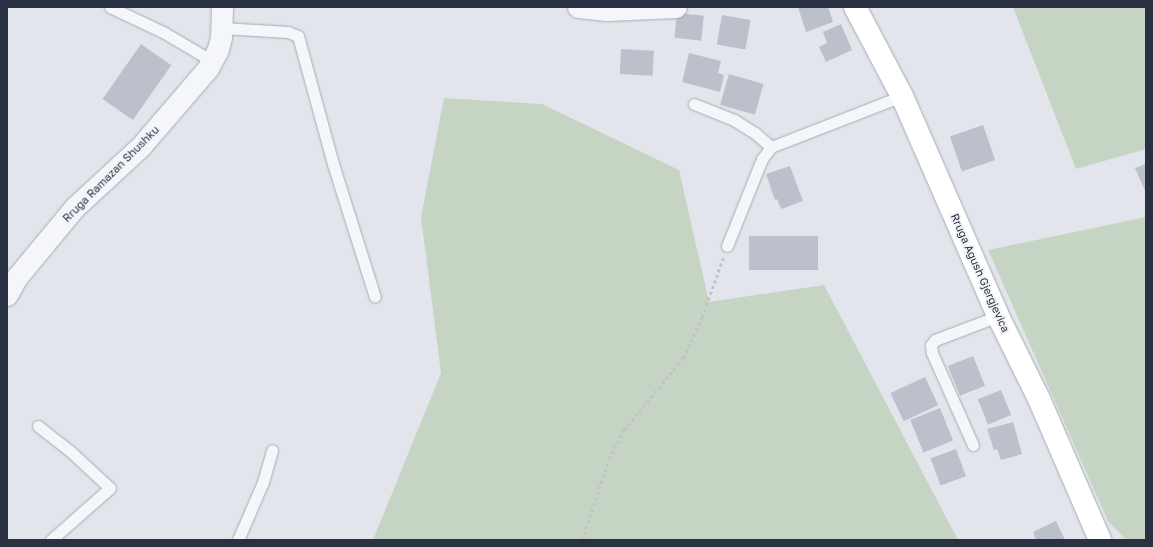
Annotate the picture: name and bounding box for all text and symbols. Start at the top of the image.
street label: Rruga Ramazan Shushku [60,123,162,225]
street label: Rruga Agush Gjergjevica [948,212,1012,334]

